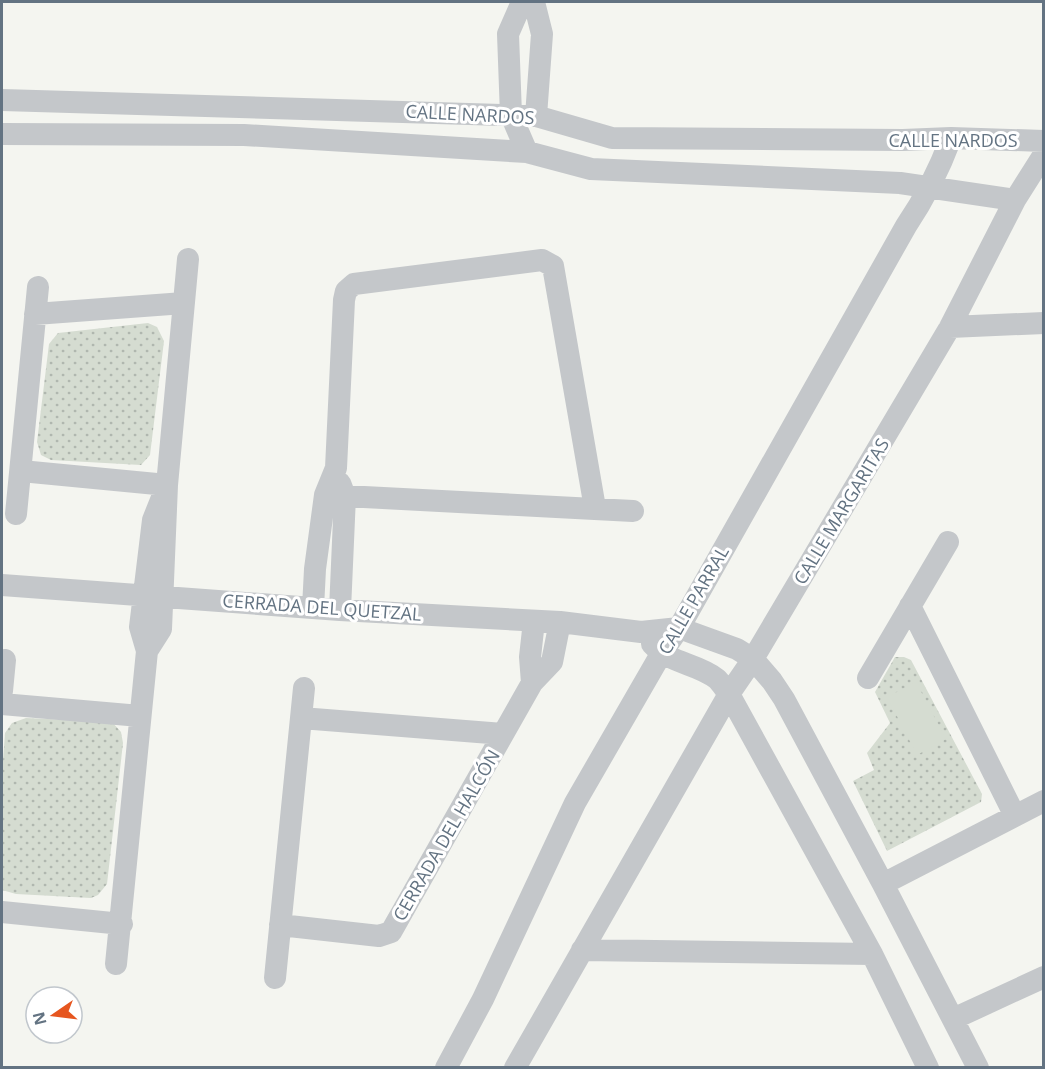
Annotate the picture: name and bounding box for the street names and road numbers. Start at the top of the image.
street label: CALLE NARDOS [405,99,535,129]
street label: CALLE NARDOS [888,128,1018,152]
street label: CALLE MARGARITAS [788,433,894,589]
street label: CALLE PARRAL [652,541,734,659]
street label: CERRADA DEL QUETZAL [222,588,422,626]
street label: CERRADA DEL HALCÓN [387,745,505,925]

